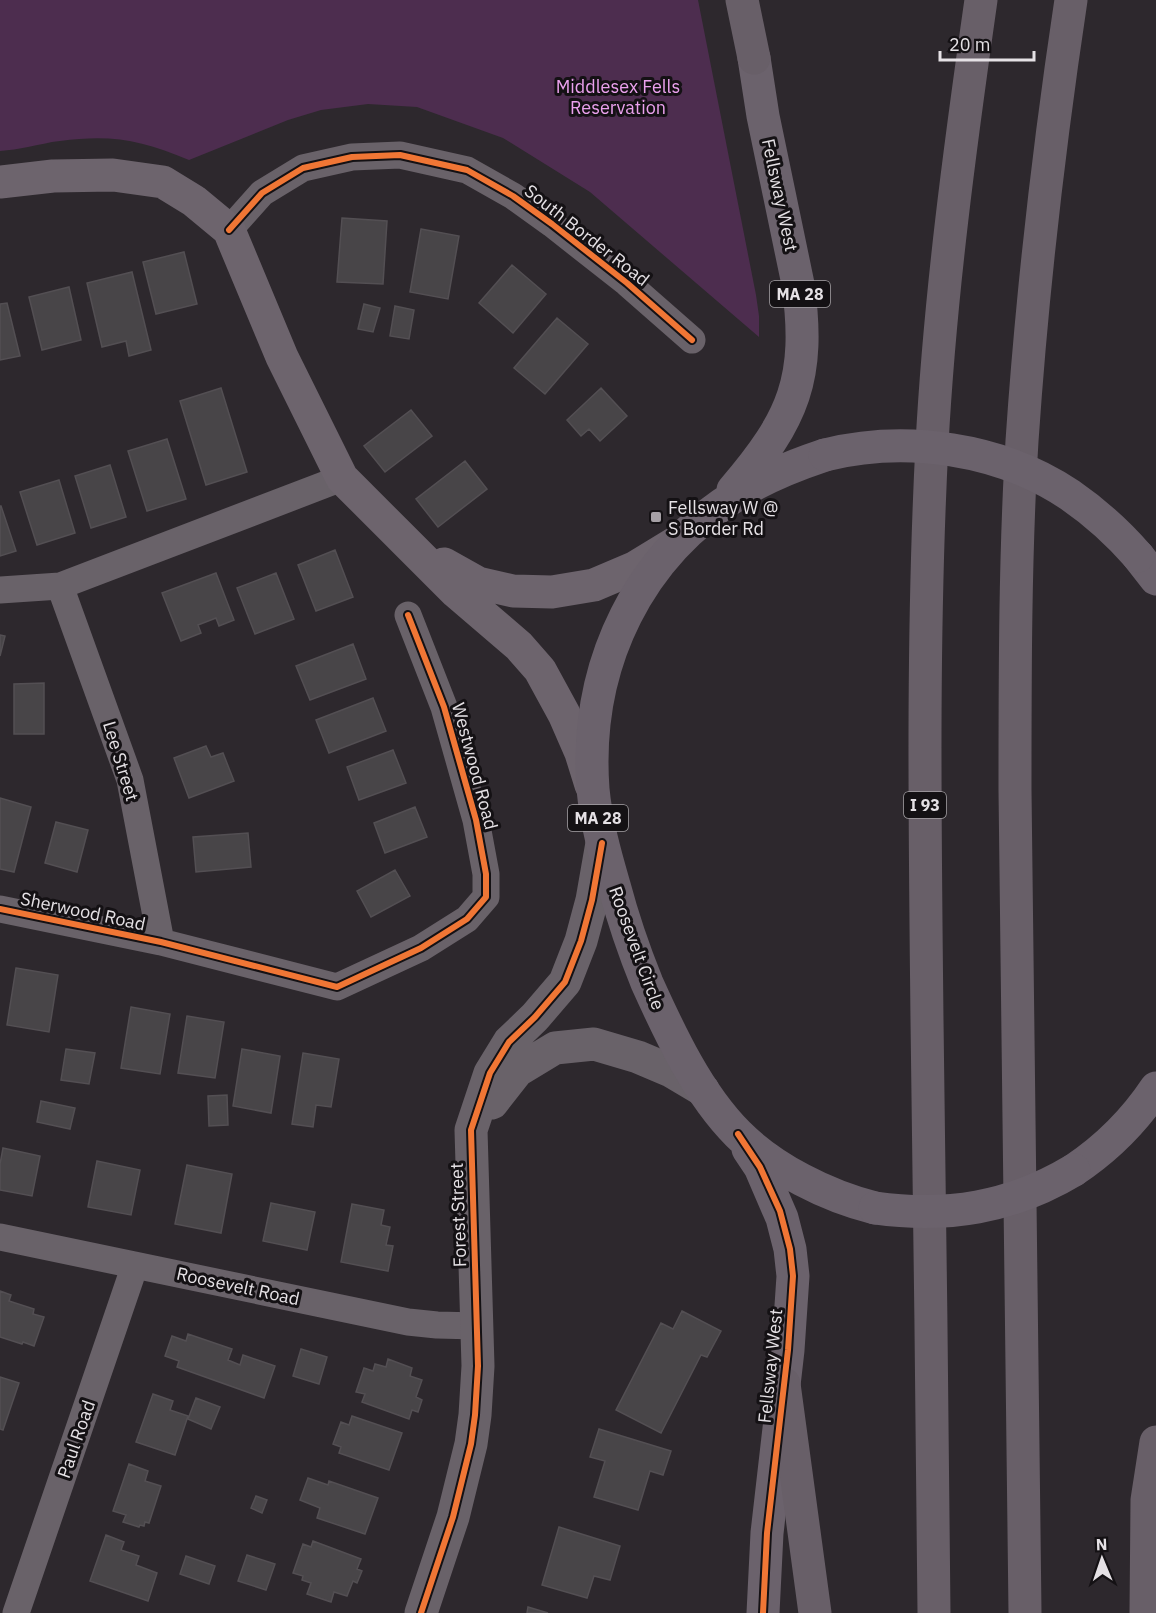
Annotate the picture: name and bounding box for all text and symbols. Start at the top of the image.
scale bar [940,24,1034,62]
text: 20 m [949,33,991,56]
park label: Middlesex Fells Reservation [556,75,680,119]
street label: Fellsway West [757,136,803,254]
street label: South Border Road [520,179,654,291]
road number: MA 28 [770,281,830,307]
place label: Fellsway W @ S Border Rd [668,496,779,540]
marker: Fellsway W @ S Border Rd [649,510,663,524]
street label: Westwood Road [447,700,503,832]
street label: Lee Street [98,718,144,804]
road number: I 93 [904,792,946,818]
road number: MA 28 [568,805,628,831]
street label: Roosevelt Circle [604,883,670,1013]
street label: Sherwood Road [18,887,148,935]
street label: Forest Street [445,1162,471,1268]
street label: Roosevelt Road [174,1262,302,1310]
street label: Fellsway West [753,1308,787,1424]
street label: Paul Road [52,1397,100,1481]
north arrow [1072,1529,1132,1589]
text: N [1095,1534,1108,1554]

